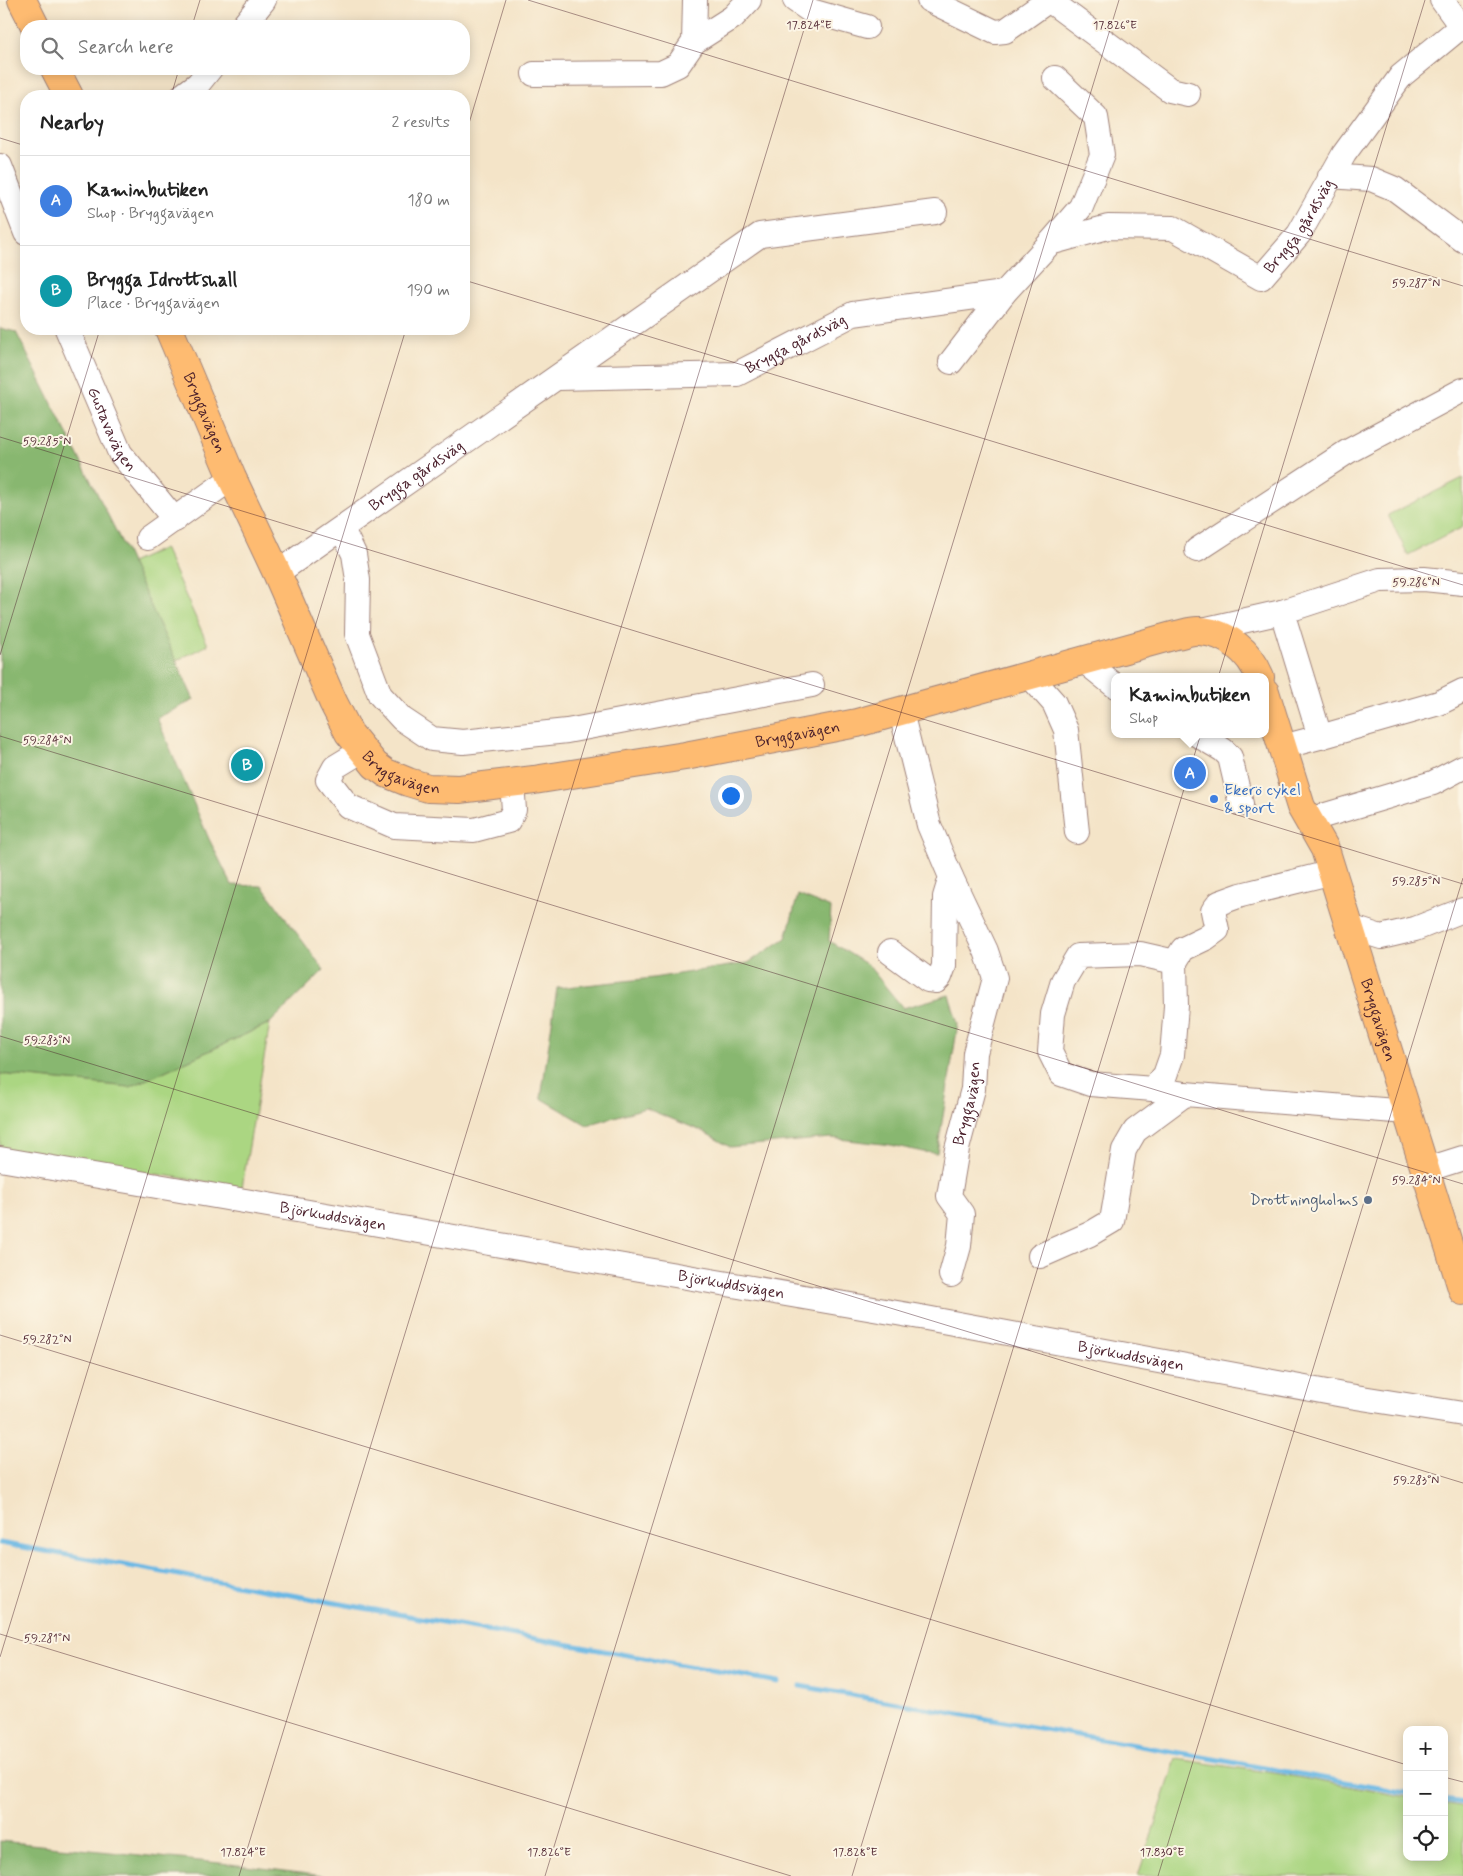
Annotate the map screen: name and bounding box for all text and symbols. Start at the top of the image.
text: 17.824°E [786,18,832,34]
text: 17.826°E [1093,18,1137,34]
search box [20,20,470,75]
icon: search [38,34,66,62]
text: Search here [78,35,174,60]
text: Nearby [40,109,104,137]
text: 2 results [392,112,450,133]
street label: Brygga gårdsväg [1259,175,1339,278]
text: Kaminbutiken [87,178,209,203]
text: A [51,190,61,211]
text: 180 m [407,190,450,211]
text: Shop · Bryggavägen [87,203,214,224]
text: Brygga Idrottshall [87,268,237,293]
text: 59.287°N [1392,276,1440,292]
text: B [51,280,61,301]
text: 190 m [407,280,450,301]
text: Place · Bryggavägen [87,293,220,314]
street label: Brygga gårdsväg [741,309,850,379]
street label: Bryggavägen [178,369,231,456]
street label: Gustavavägen [83,384,141,476]
text: 59.285°N [23,434,71,450]
street label: Brygga gårdsväg [365,435,468,516]
text: 59.286°N [1392,575,1440,591]
popup [1111,673,1269,738]
text: Kaminbutiken [1129,683,1251,708]
text: Shop [1129,708,1159,729]
street label: Bryggavägen [754,716,842,753]
text: 59.284°N [23,733,71,749]
pin: B [231,746,263,784]
street label: Bryggavägen [357,746,440,799]
pin: A [1174,754,1206,792]
place label: Ekerö cykel & sport [1224,780,1301,819]
your location [718,783,744,809]
marker: Ekerö cykel & sport [1208,793,1220,805]
text: 59.285°N [1392,874,1440,890]
street label: Bryggavägen [1356,976,1401,1064]
text: 59.283°N [24,1033,70,1049]
street label: Bryggavägen [948,1061,985,1148]
text: 59.284°N [1392,1173,1440,1189]
place label: Drottningholms [1250,1190,1358,1212]
marker: Drottningholms [1362,1194,1374,1206]
street label: Björkuddsvägen [278,1197,388,1236]
street label: Björkuddsvägen [676,1265,786,1304]
text: 59.282°N [23,1332,71,1348]
street label: Björkuddsvägen [1076,1336,1186,1376]
text: 59.283°N [1393,1473,1439,1489]
text: 59.281°N [24,1631,70,1647]
map controls [1403,1726,1448,1861]
button: + [1403,1726,1448,1771]
button: − [1403,1771,1448,1816]
button: locate [1403,1816,1448,1861]
text: 17.824°E [220,1845,266,1861]
text: 17.826°E [527,1845,571,1861]
text: 17.828°E [833,1845,877,1861]
text: 17.830°E [1140,1845,1184,1861]

